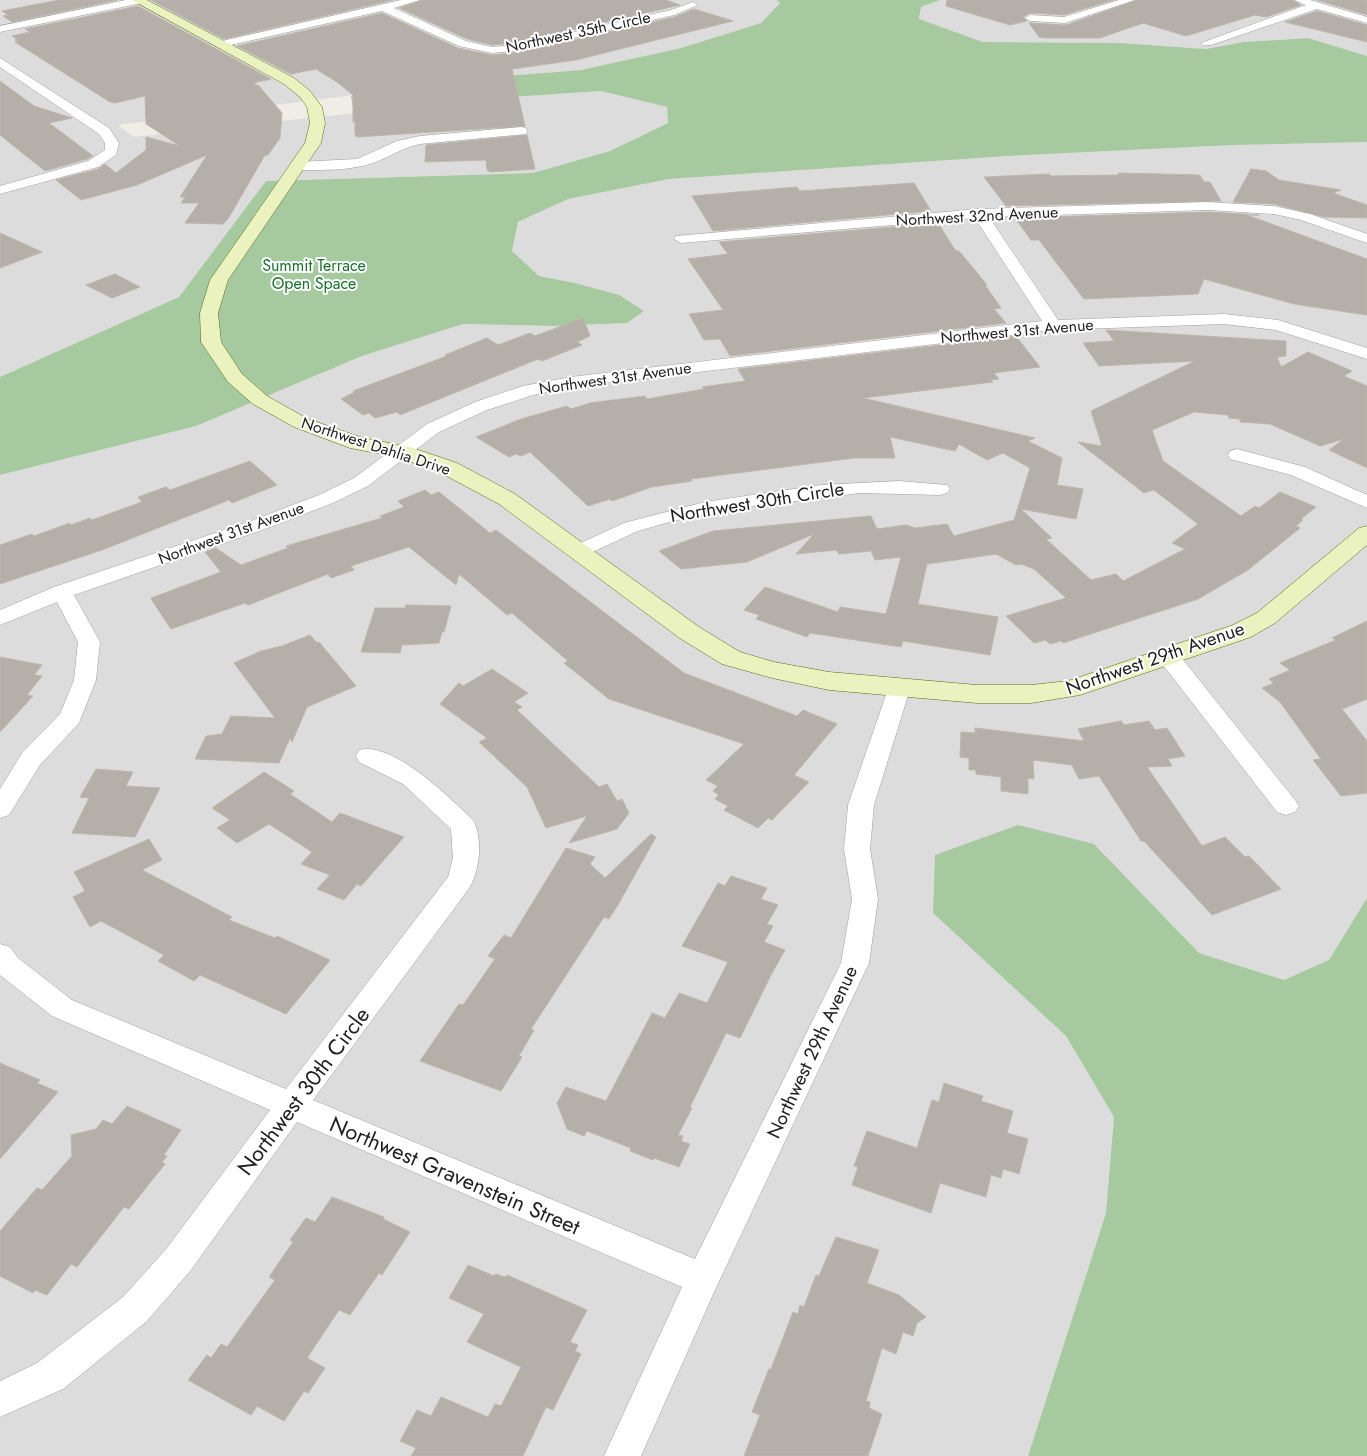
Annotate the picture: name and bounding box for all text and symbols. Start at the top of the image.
street label: Northwest 35th Circle [503,5,653,59]
street label: Northwest 32nd Avenue [895,200,1059,232]
park label: Summit Terrace Open Space [262,254,366,295]
street label: Northwest 31st Avenue [939,313,1095,349]
street label: Northwest 31st Avenue [537,356,693,400]
street label: Northwest Dahlia Drive [298,411,454,481]
street label: Northwest 30th Circle [668,475,846,529]
street label: Northwest 31st Avenue [155,496,307,570]
street label: Northwest 29th Avenue [1062,615,1248,701]
street label: Northwest 29th Avenue [760,961,864,1143]
street label: Northwest 30th Circle [229,1000,377,1182]
street label: Northwest Gravenstein Street [325,1108,586,1243]

